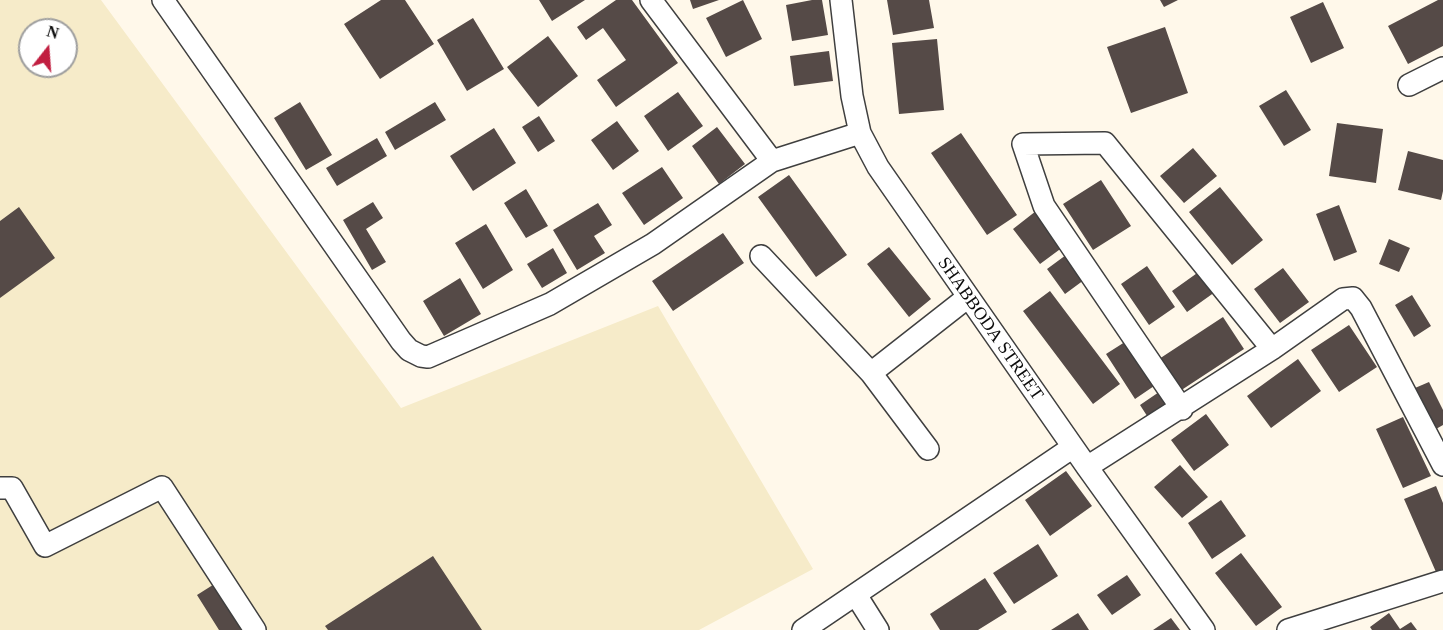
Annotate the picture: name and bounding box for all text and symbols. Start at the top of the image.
north arrow [18,18,78,78]
text: N [45,22,61,42]
street label: SHABBODA STREET [933,253,1047,405]

